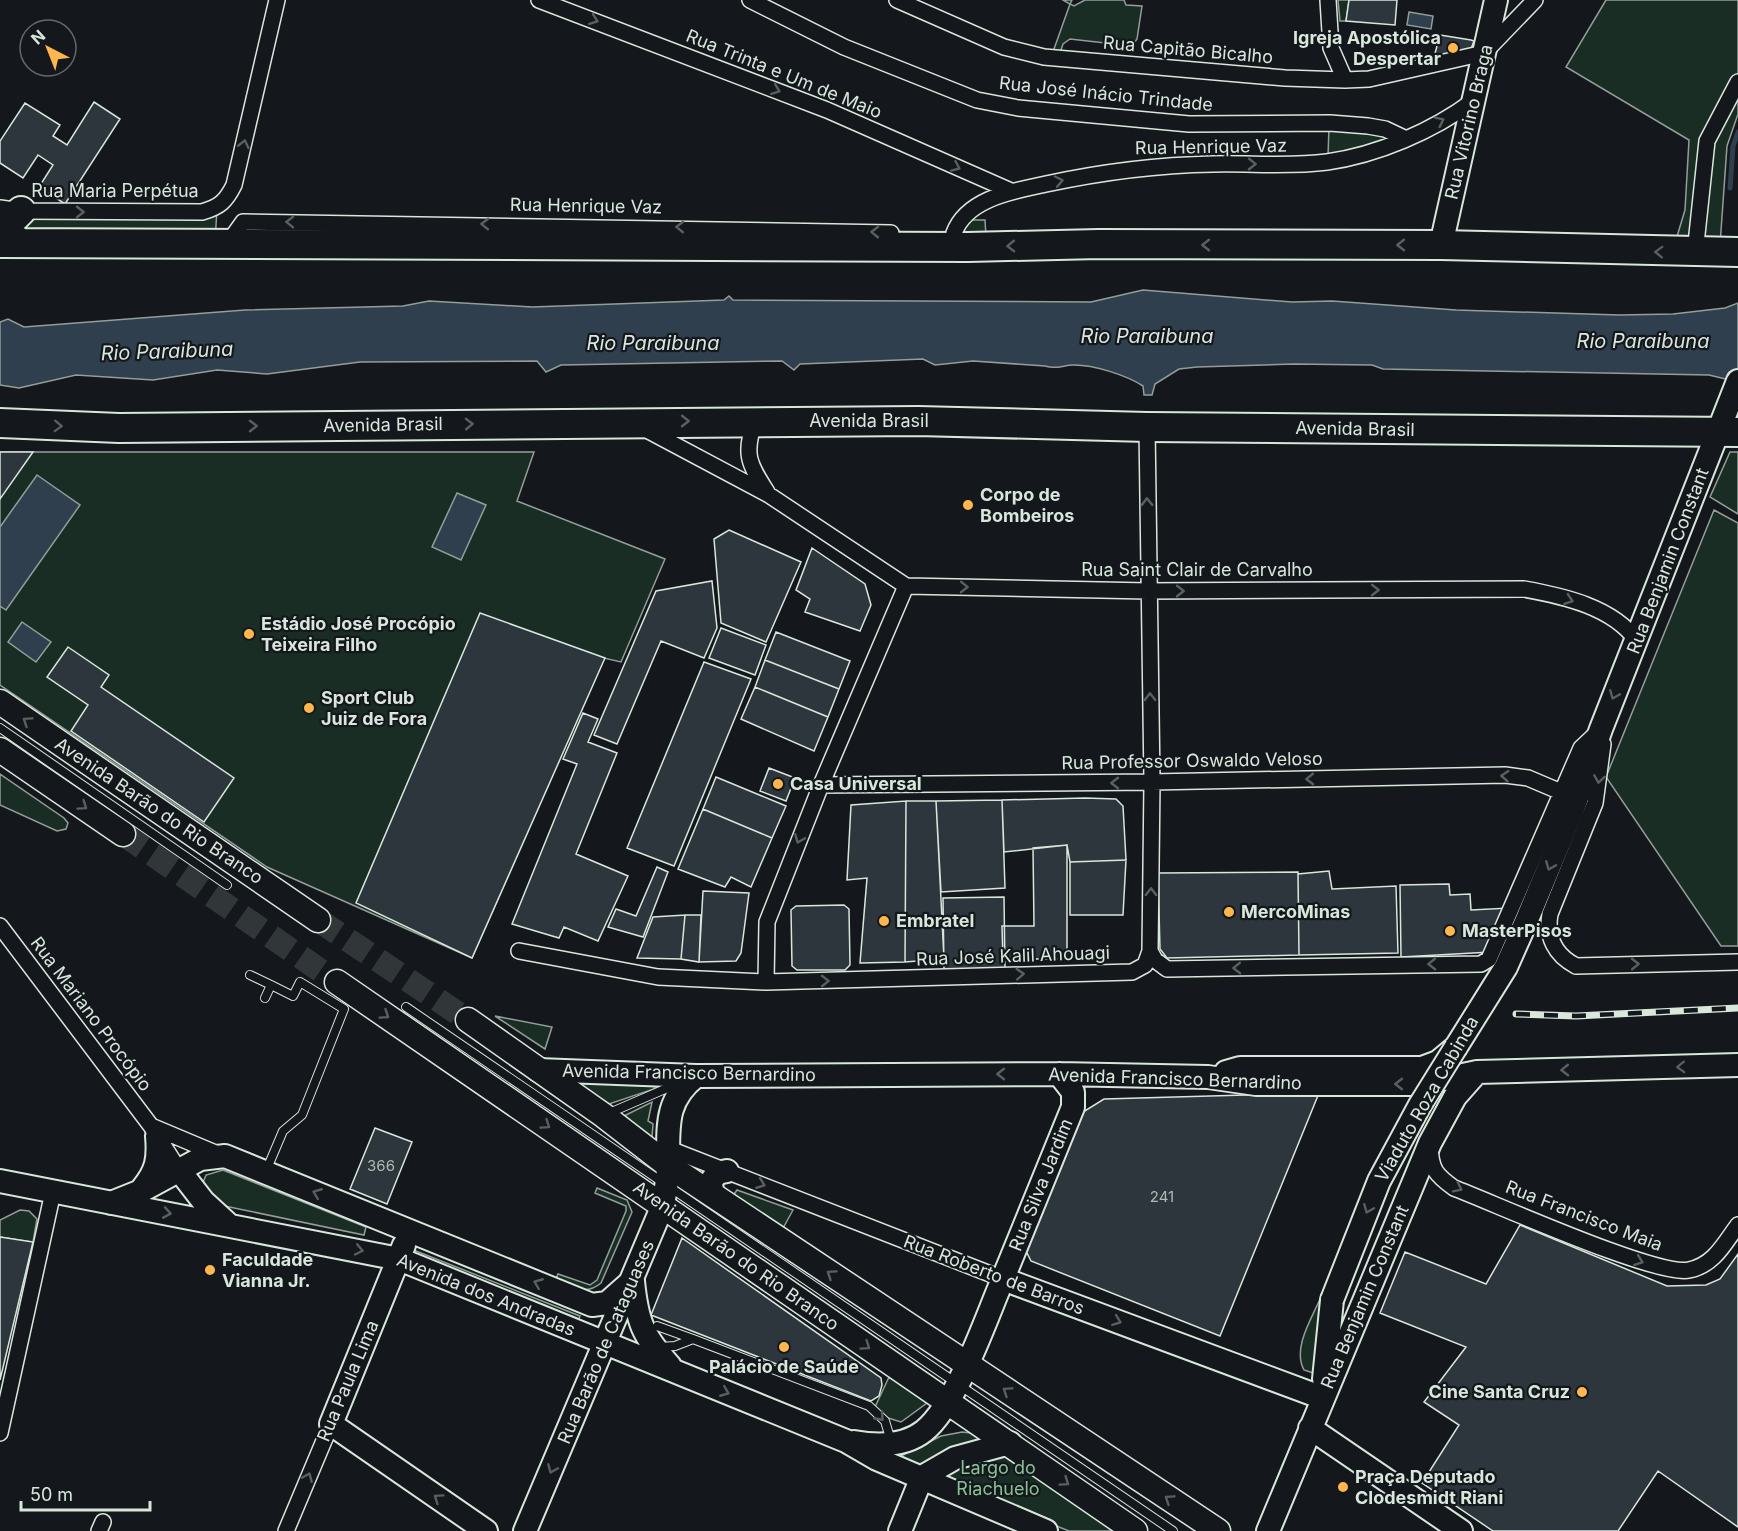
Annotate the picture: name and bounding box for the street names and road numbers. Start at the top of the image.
street label: Rua Trinta e Um de Maio [683,25,885,122]
street label: Rua Capitão Bicalho [1102,32,1274,67]
street label: Rua Vitorino Braga [1440,42,1497,201]
street label: Rua José Inácio Trindade [998,72,1214,115]
street label: Rua Henrique Vaz [1135,135,1287,158]
street label: Rua Maria Perpétua [31,180,199,201]
street label: Rua Henrique Vaz [510,194,662,217]
street label: Avenida Brasil [809,410,929,431]
street label: Avenida Brasil [323,413,443,436]
street label: Avenida Brasil [1295,417,1415,440]
street label: Rua Benjamin Constant [1622,465,1713,657]
street label: Rua Saint Clair de Carvalho [1081,559,1313,580]
street label: Avenida Barão do Rio Branco [51,733,267,888]
street label: Rua Professor Oswaldo Veloso [1061,748,1323,773]
street label: Rua Mariano Procópio [27,932,156,1095]
street label: Rua José Kalil Ahouagi [916,942,1110,969]
street label: Viaduto Roza Cabinda [1371,1012,1483,1185]
street label: Avenida Francisco Bernardino [562,1060,816,1085]
street label: Avenida Francisco Bernardino [1048,1064,1302,1093]
street label: Rua Silva Jardim [1004,1116,1077,1254]
street label: Avenida Barão do Rio Branco [629,1176,843,1335]
street label: Rua Francisco Maia [1503,1176,1665,1255]
street label: Rua Benjamin Constant [1316,1202,1413,1392]
street label: Rua Roberto de Barros [901,1230,1088,1319]
street label: Rua Barão de Cataguases [553,1237,658,1447]
street label: Avenida dos Andradas [394,1249,578,1340]
street label: Rua Paula Lima [313,1317,383,1445]

